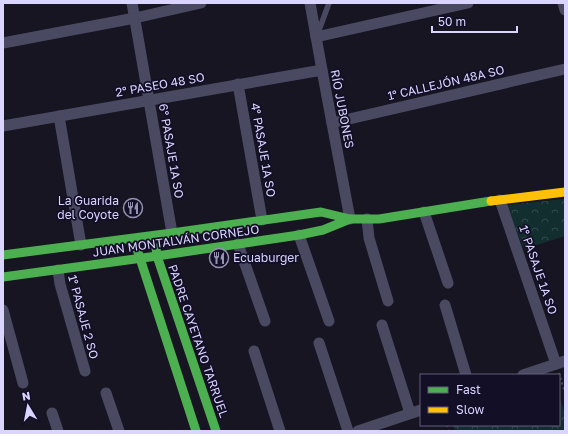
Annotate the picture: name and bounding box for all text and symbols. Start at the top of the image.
scale bar [432,8,517,34]
text: 50 m [438,14,466,29]
street label: 1° CALLEJÓN 48A SO [386,62,506,103]
street label: RÍO JUBONES [327,68,358,150]
street label: 2° PASEO 48 SO [114,69,206,100]
street label: 6° PASAJE 1A SO [156,102,187,200]
street label: 4° PASAJE 1A SO [248,102,279,198]
place label: La Guarida del Coyote [57,193,119,222]
restaurant icon: La Guarida del Coyote [122,197,144,219]
street label: JUAN MONTALVÁN CORNEJO [92,221,260,260]
street label: 1° PASAJE 1A SO [516,223,561,317]
restaurant icon: Ecuaburger [208,247,230,269]
place label: Ecuaburger [233,250,299,265]
street label: PADRE CAYETANO TARRUEL [165,262,232,419]
street label: 1° PASAJE 2 SO [65,273,102,361]
legend [420,374,560,426]
text: Fast [456,382,481,397]
north arrow [8,386,48,426]
text: N [21,389,31,403]
text: Slow [456,402,484,417]

